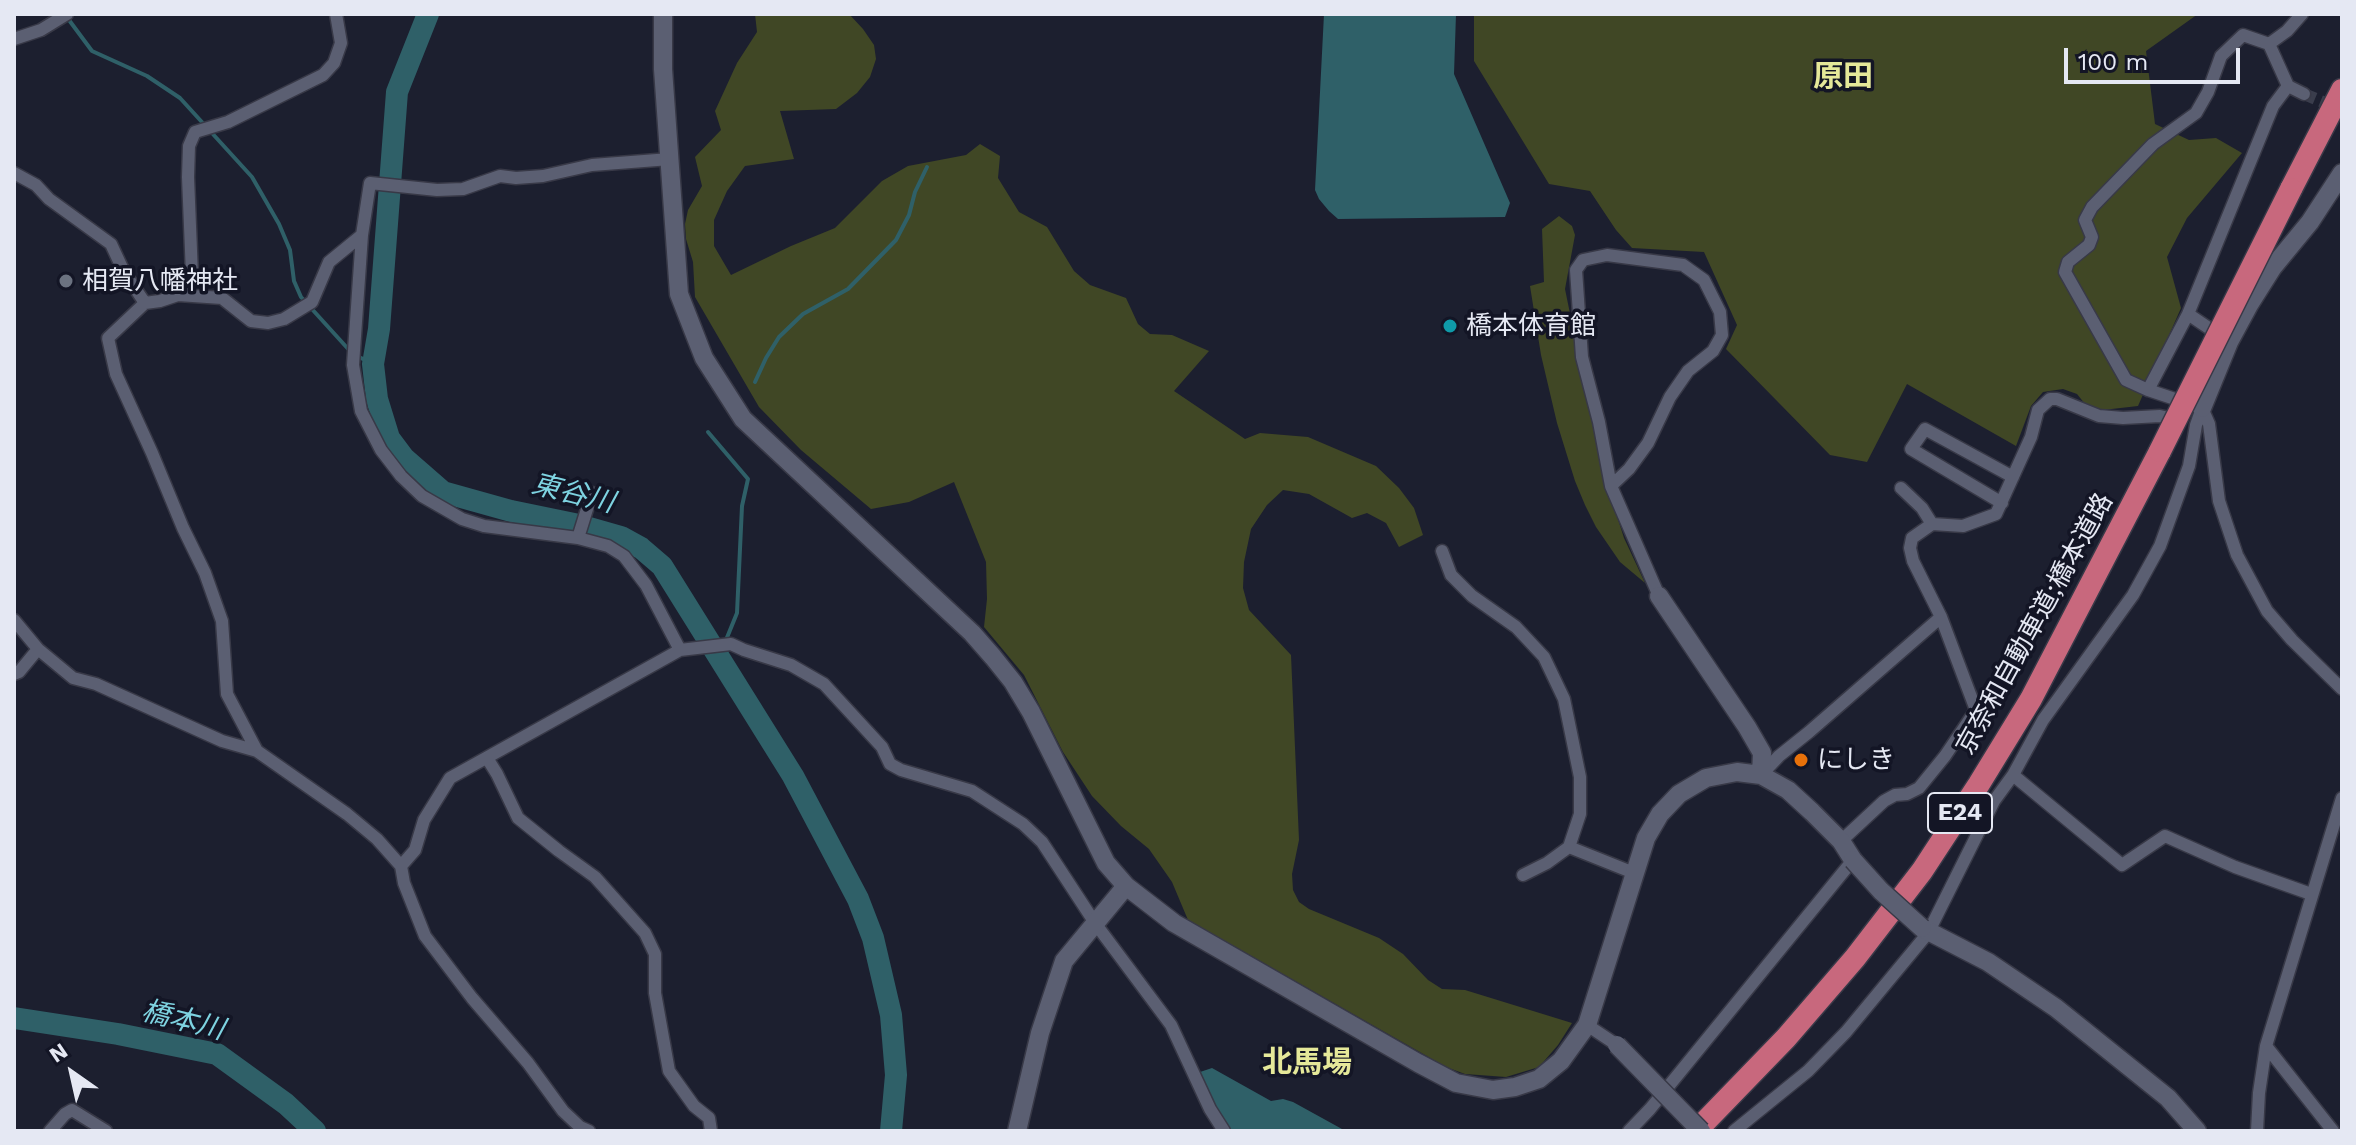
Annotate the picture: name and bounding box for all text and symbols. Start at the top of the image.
scale bar [2068,32,2244,82]
text: 100 m [2078,48,2148,76]
district label: 原田 [1813,59,1873,95]
place label: 相賀八幡神社 [82,265,238,297]
marker: 相賀八幡神社 [57,272,75,290]
place label: 橋本体育館 [1466,310,1596,342]
marker: 橋本体育館 [1441,317,1459,335]
water label: 東谷川 [528,468,618,520]
street label: 京奈和自動車道;橋本道路 [1950,488,2120,760]
place label: にしき [1817,744,1895,776]
marker: にしき [1792,751,1810,769]
road number: E24 [1928,793,1992,833]
water label: 橋本川 [138,995,228,1047]
north arrow [32,1033,112,1113]
text: N [45,1038,72,1068]
district label: 北馬場 [1262,1045,1352,1081]

